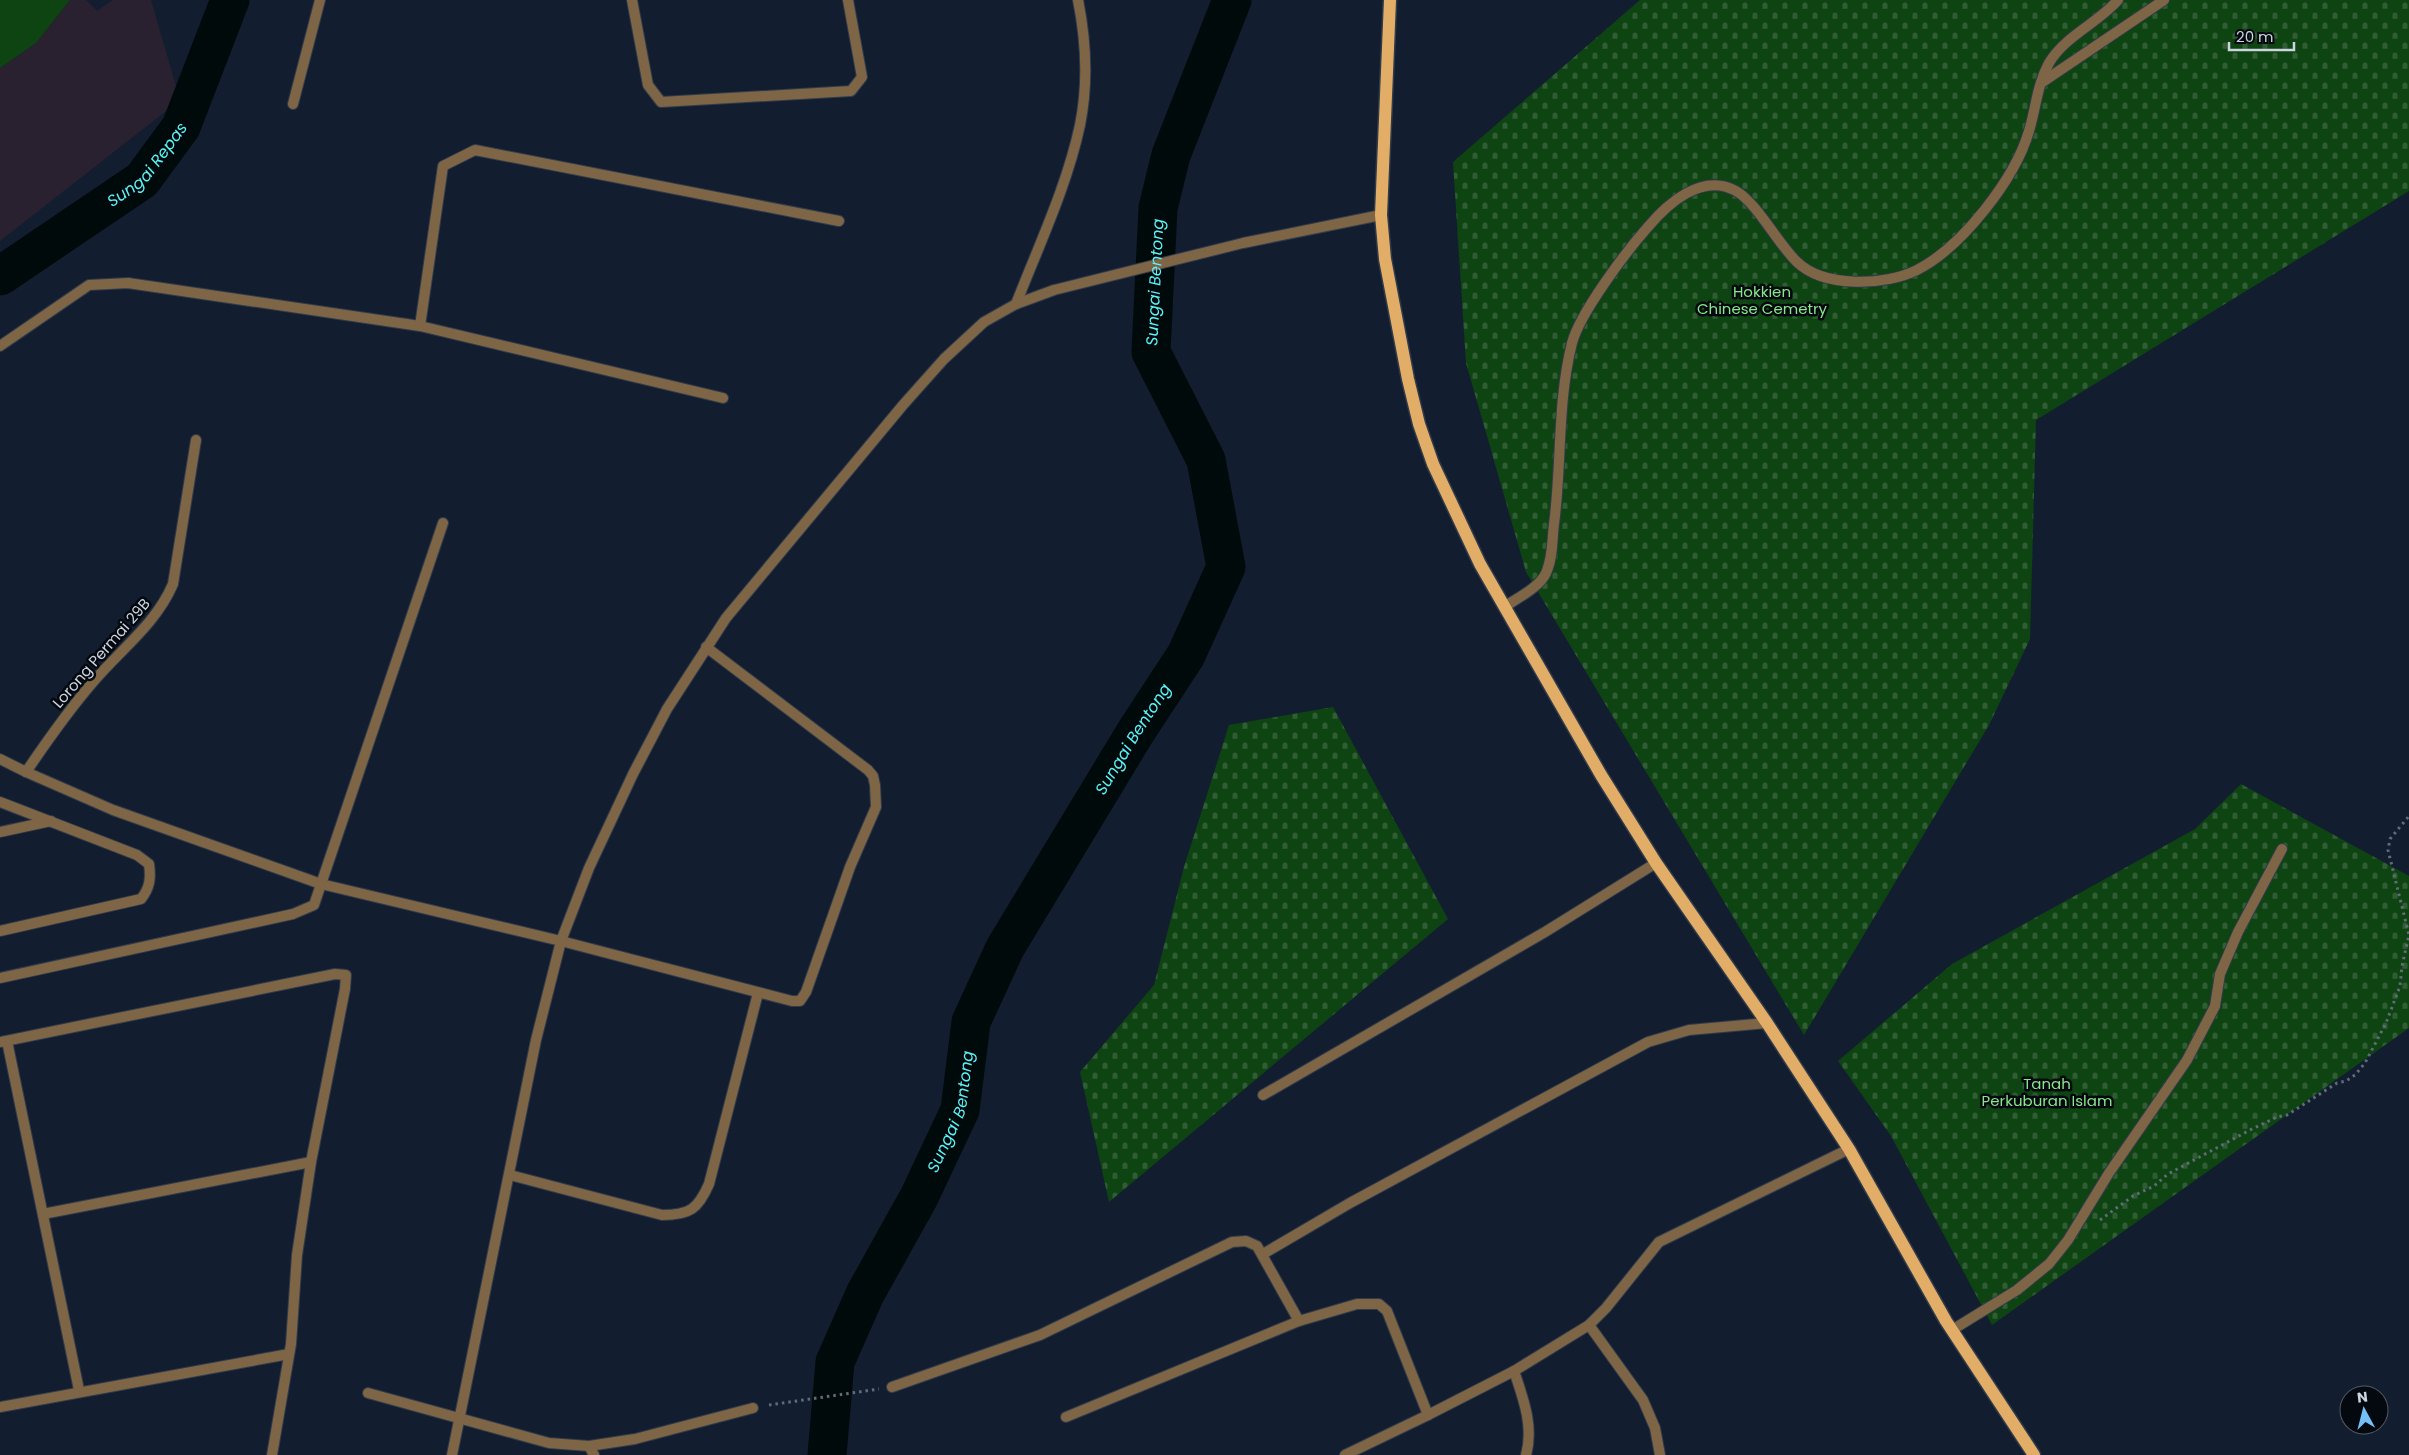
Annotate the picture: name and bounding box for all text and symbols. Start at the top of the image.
scale bar [2229,20,2294,52]
text: 20 m [2236,26,2274,47]
water label: Sungai Repas [102,117,192,212]
water label: Sungai Bentong [1140,218,1169,346]
park label: Hokkien Chinese Cemetry [1697,281,1828,319]
street label: Lorong Permai 29B [47,594,155,712]
water label: Sungai Bentong [1089,678,1176,799]
water label: Sungai Bentong [921,1049,979,1176]
park label: Tanah Perkuburan Islam [1982,1073,2112,1111]
north arrow [2339,1385,2389,1435]
text: N [2356,1387,2369,1408]

